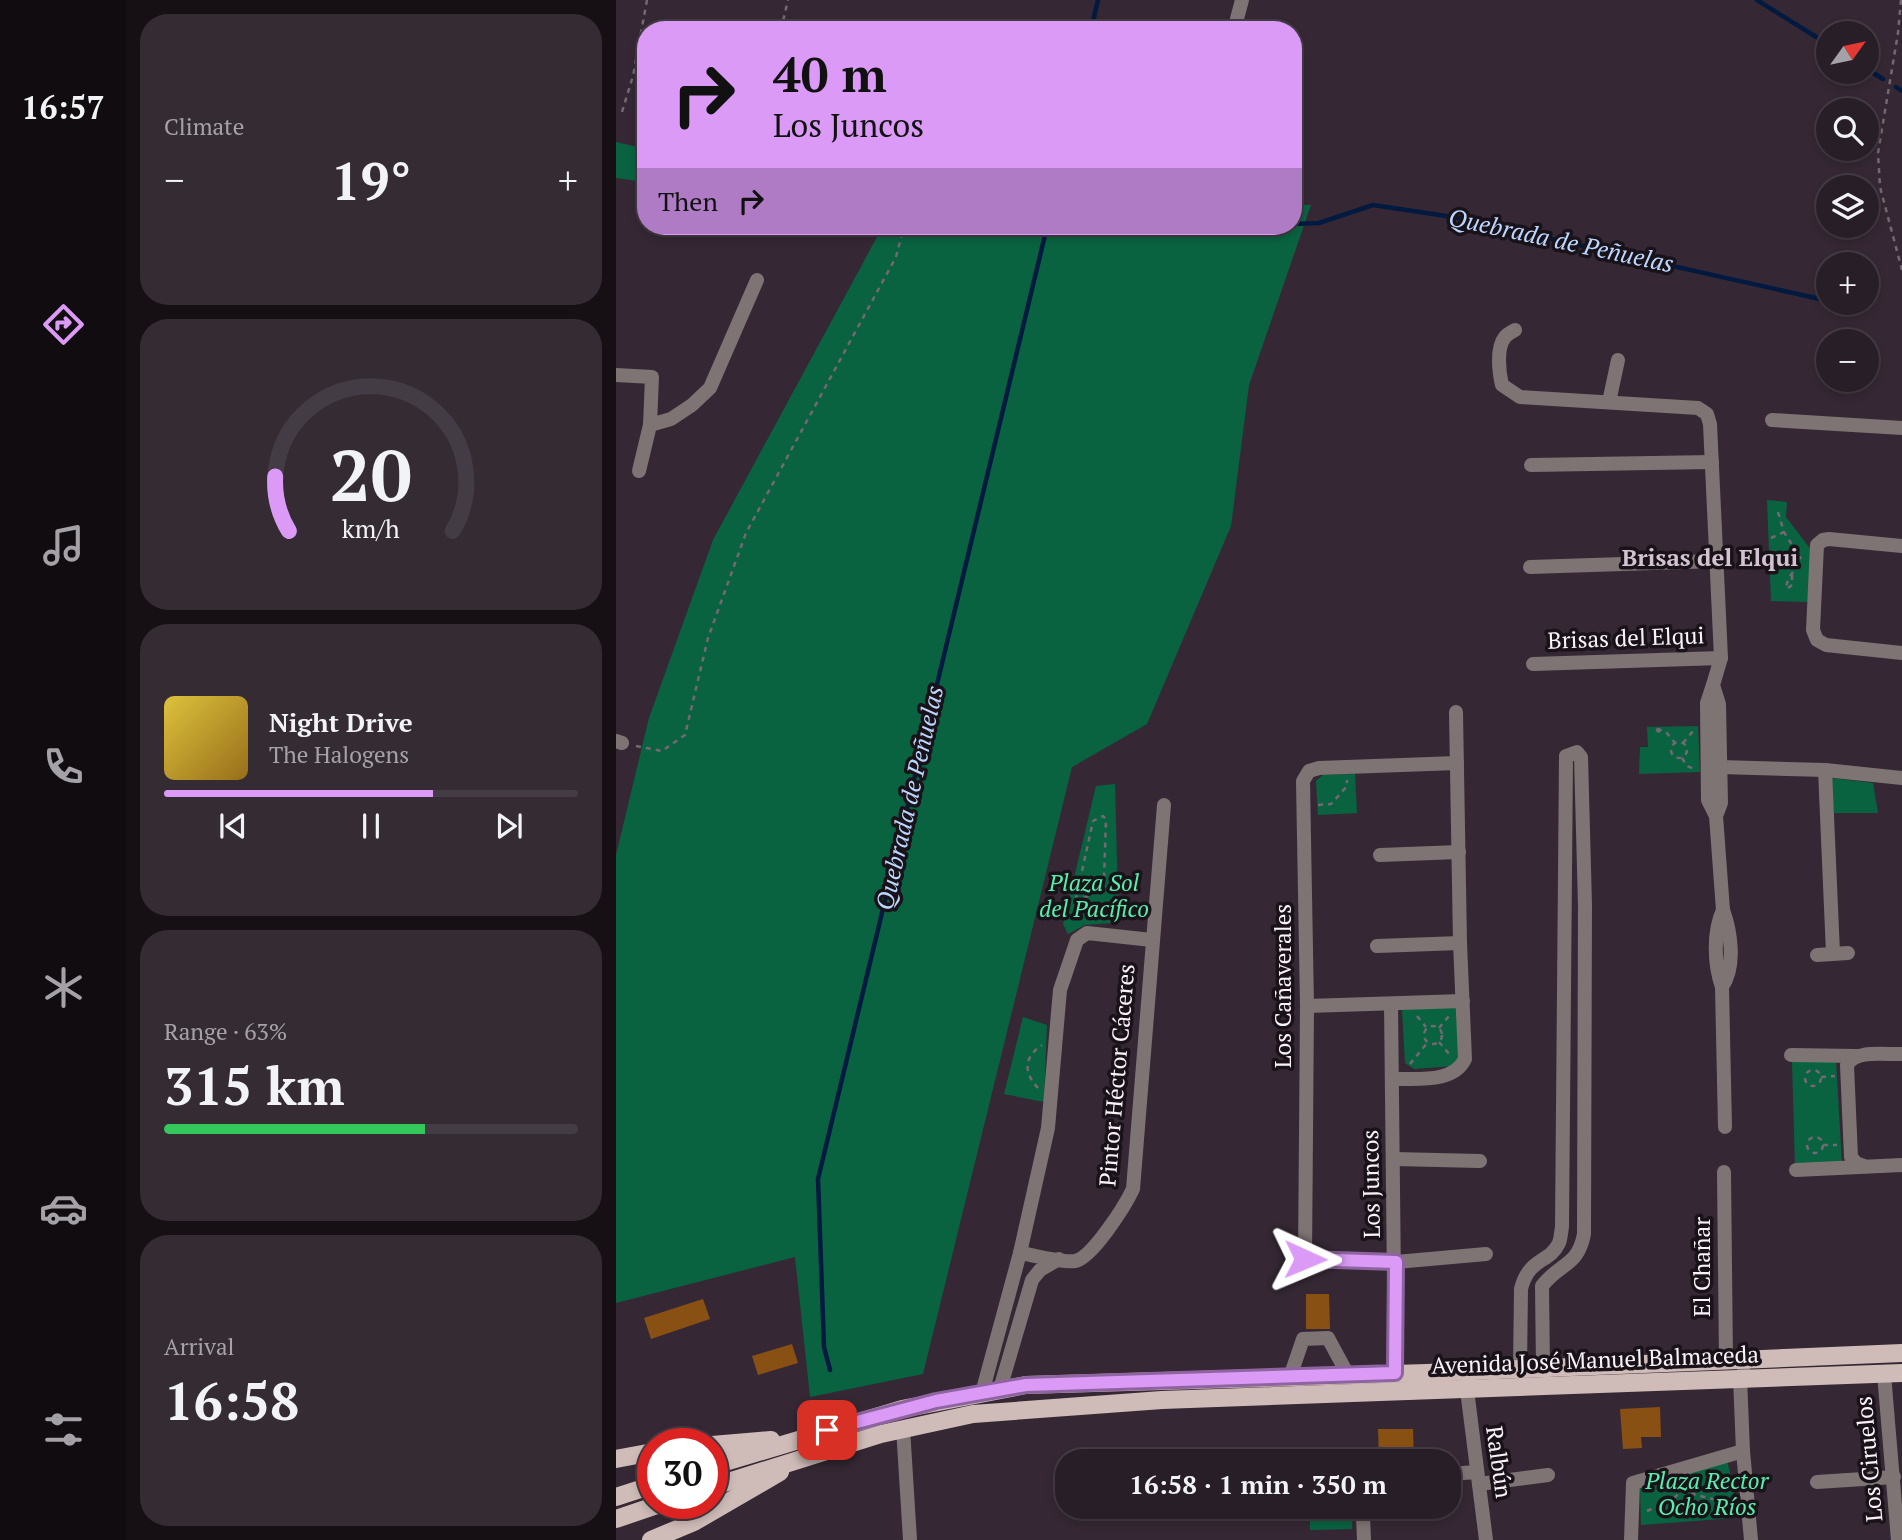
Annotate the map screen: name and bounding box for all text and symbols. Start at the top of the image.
north arrow [1816,21,1880,84]
map controls [1816,21,1879,392]
text: 40 m [773,41,887,106]
icon: right [658,49,749,140]
text: 16:57 [21,86,105,128]
button: search [1816,98,1879,161]
text: Los Juncos [773,104,924,146]
text: Climate [164,111,244,142]
text: 19° [331,146,411,215]
text: − [164,155,184,205]
text: + [558,155,578,205]
button: layers [1816,175,1879,238]
icon: right [732,182,770,220]
text: Then [658,184,718,218]
water label: Quebrada de Peñuelas [1446,201,1677,280]
button: + [1816,252,1879,315]
icon: directions [39,300,88,349]
button: − [1816,329,1879,392]
text: 20 [330,425,412,522]
text: km/h [342,512,400,545]
icon: music [39,521,88,570]
district label: Brisas del Elqui [1622,541,1798,573]
street label: Brisas del Elqui [1547,619,1705,656]
water label: Quebrada de Peñuelas [868,682,950,913]
text: Night Drive [269,705,413,739]
text: The Halogens [269,739,409,770]
icon: phone [39,742,88,791]
icon: previous [214,807,252,845]
icon: pause [352,807,390,845]
icon: next [490,807,528,845]
park label: Plaza Sol del Pacífico [1039,867,1149,924]
street label: Los Cañaverales [1267,904,1298,1068]
street label: Pintor Héctor Cáceres [1091,962,1142,1188]
icon: climate [39,963,88,1012]
text: Range · 63% [164,1016,287,1047]
text: 315 km [164,1051,345,1120]
street label: Los Juncos [1354,1129,1387,1239]
icon: car [39,1184,88,1233]
street label: El Chañar [1686,1217,1717,1317]
position arrow [1268,1222,1342,1296]
text: Arrival [164,1331,235,1362]
street label: Avenida José Manuel Balmaceda [1431,1338,1760,1381]
text: 16:58 [164,1366,299,1435]
street label: Los Ciruelos [1848,1395,1889,1523]
pin [797,1400,857,1460]
icon: filters [39,1405,88,1454]
icon: arrive [808,1411,846,1449]
street label: Ralbún [1479,1424,1520,1500]
speed limit sign: 30 [637,1428,728,1519]
park label: Plaza Rector Ocho Ríos [1645,1465,1770,1522]
text: 16:58 · 1 min · 350 m [1129,1467,1387,1501]

